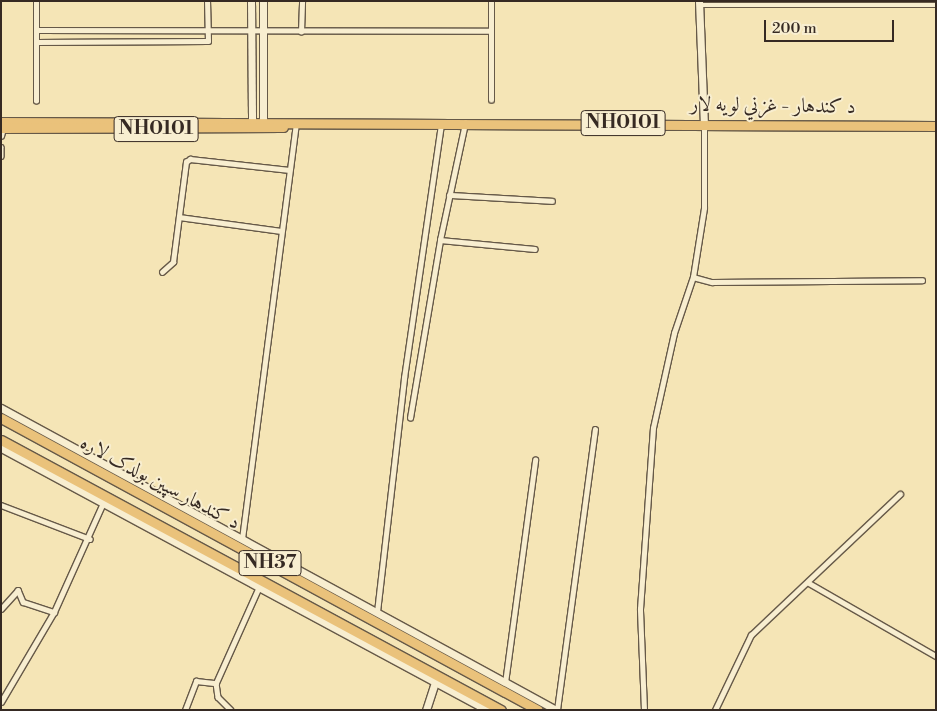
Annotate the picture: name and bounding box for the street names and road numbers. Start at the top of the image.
street label: د کندهار - غزني لويه لار [690,93,856,119]
road number: NH0101 [580,106,666,140]
road number: NH0101 [114,112,198,146]
street label: د کندهار سپین بولدک لاره [76,431,244,535]
road number: NH37 [238,546,302,580]

